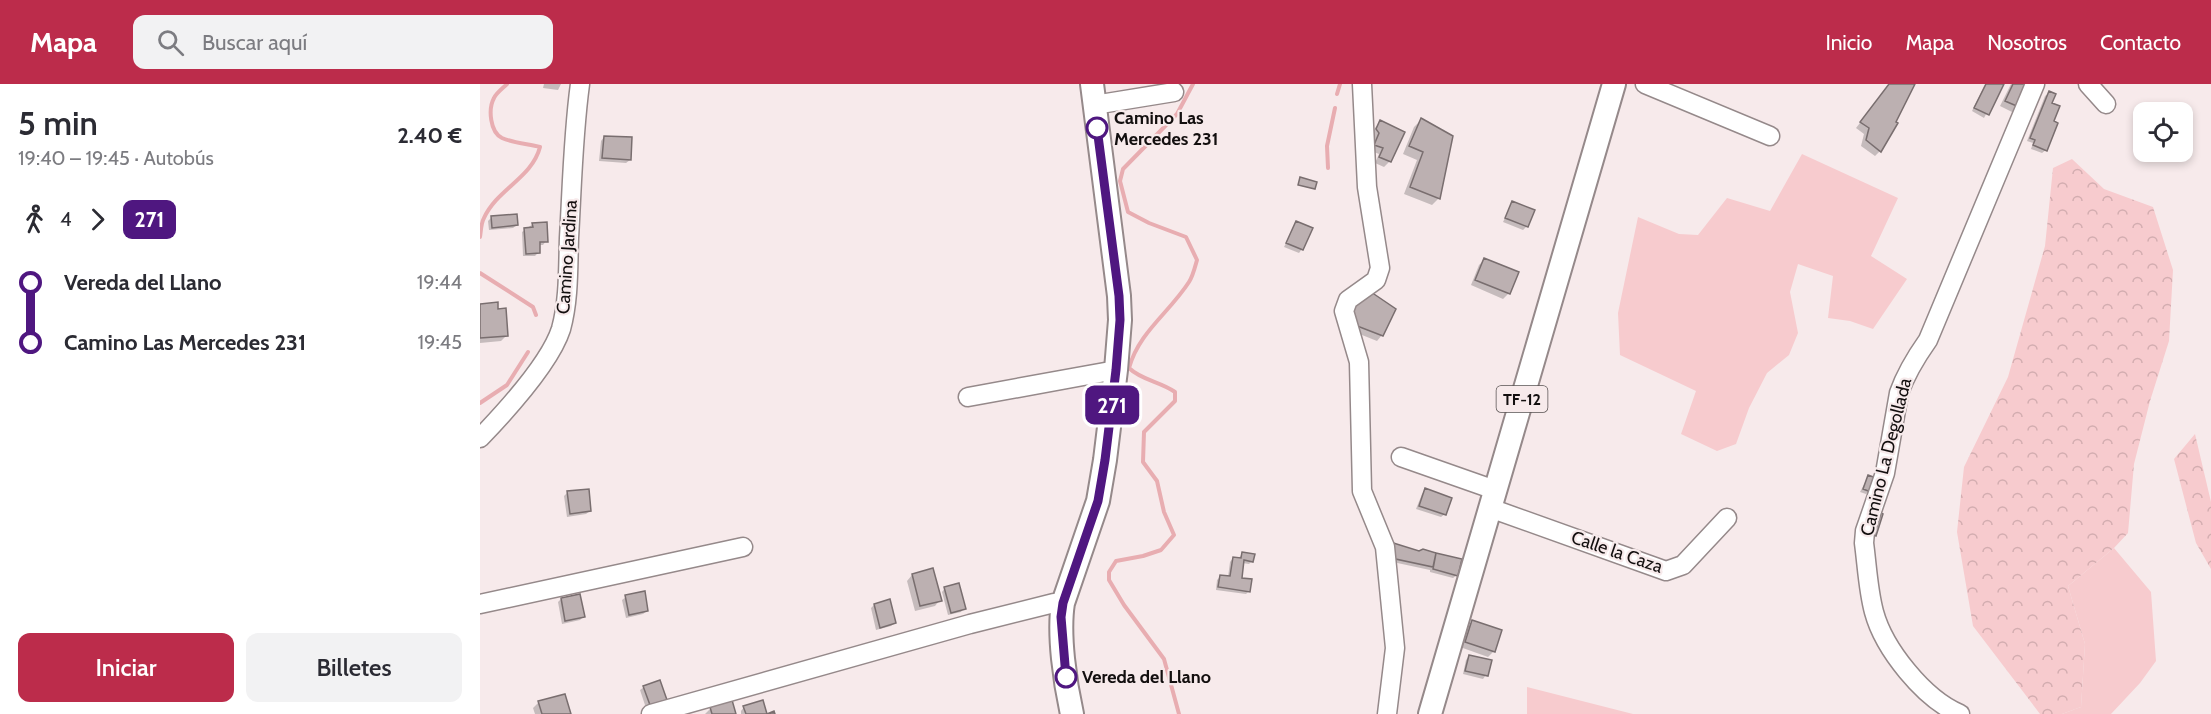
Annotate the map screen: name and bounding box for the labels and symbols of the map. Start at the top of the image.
place label: Camino Las Mercedes 231 [1114,107,1218,150]
marker: Camino Las Mercedes 231 [1086,117,1108,139]
street label: Camino Jardina [552,199,582,315]
street label: Camino La Degollada [1856,375,1916,538]
line badge: 271 [1078,386,1146,424]
road number: TF-12 [1496,386,1548,412]
street label: Calle la Caza [1568,526,1666,578]
marker: Vereda del Llano [1055,666,1077,688]
place label: Vereda del Llano [1082,666,1211,688]

